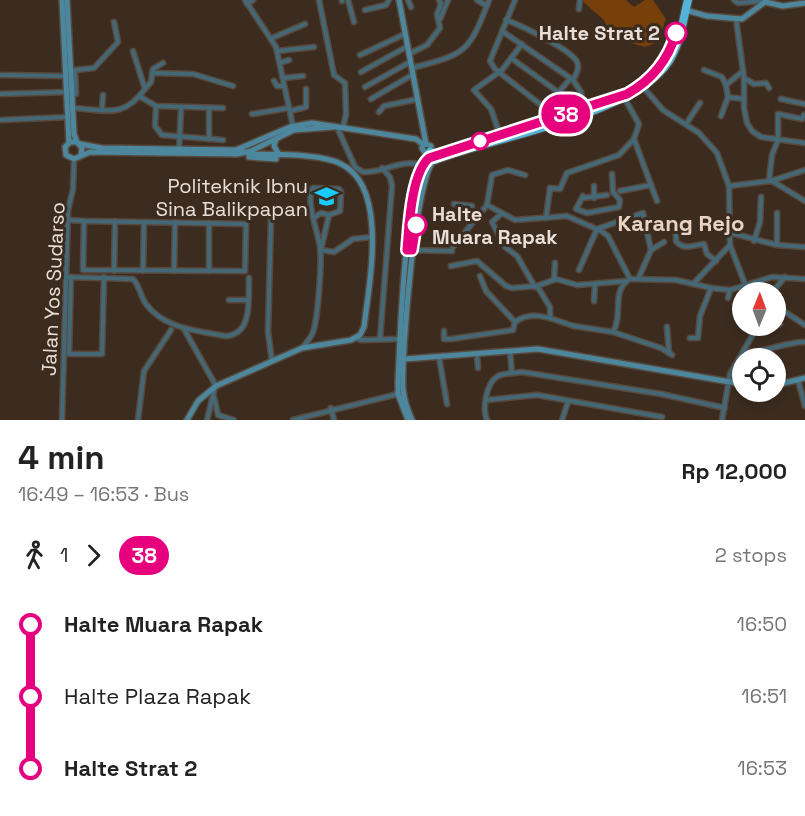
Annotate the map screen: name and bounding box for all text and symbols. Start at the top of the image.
place label: Halte Strat 2 [539,20,660,46]
marker: Halte Strat 2 [665,22,687,44]
line badge: 38 [539,94,593,134]
text: 38 [553,101,579,128]
unlabelled marker [471,132,489,150]
place label: Politeknik Ibnu Sina Balikpapan [156,173,308,222]
school or university icon: Politeknik Ibnu Sina Balikpapan [313,184,339,210]
street label: Jalan Yos Sudarso [35,201,71,377]
place label: Halte Muara Rapak [432,201,558,250]
district label: Karang Rejo [618,209,744,237]
marker: Halte Muara Rapak [405,214,427,236]
north arrow [732,282,786,336]
map controls [732,282,786,402]
button: locate [732,348,786,402]
text: 4 min [18,437,105,479]
text: Rp 12,000 [681,457,787,485]
text: 16:49 – 16:53 · Bus [18,481,189,507]
icon: walk [18,539,51,572]
icon: forward [77,539,110,572]
text: 1 [60,542,68,568]
text: 38 [131,542,157,569]
text: 2 stops [715,542,787,568]
text: Halte Muara Rapak [64,610,263,638]
text: 16:50 [737,611,787,637]
text: Halte Plaza Rapak [64,682,251,710]
text: 16:51 [741,683,787,709]
text: Halte Strat 2 [64,754,197,782]
text: 16:53 [737,755,787,781]

